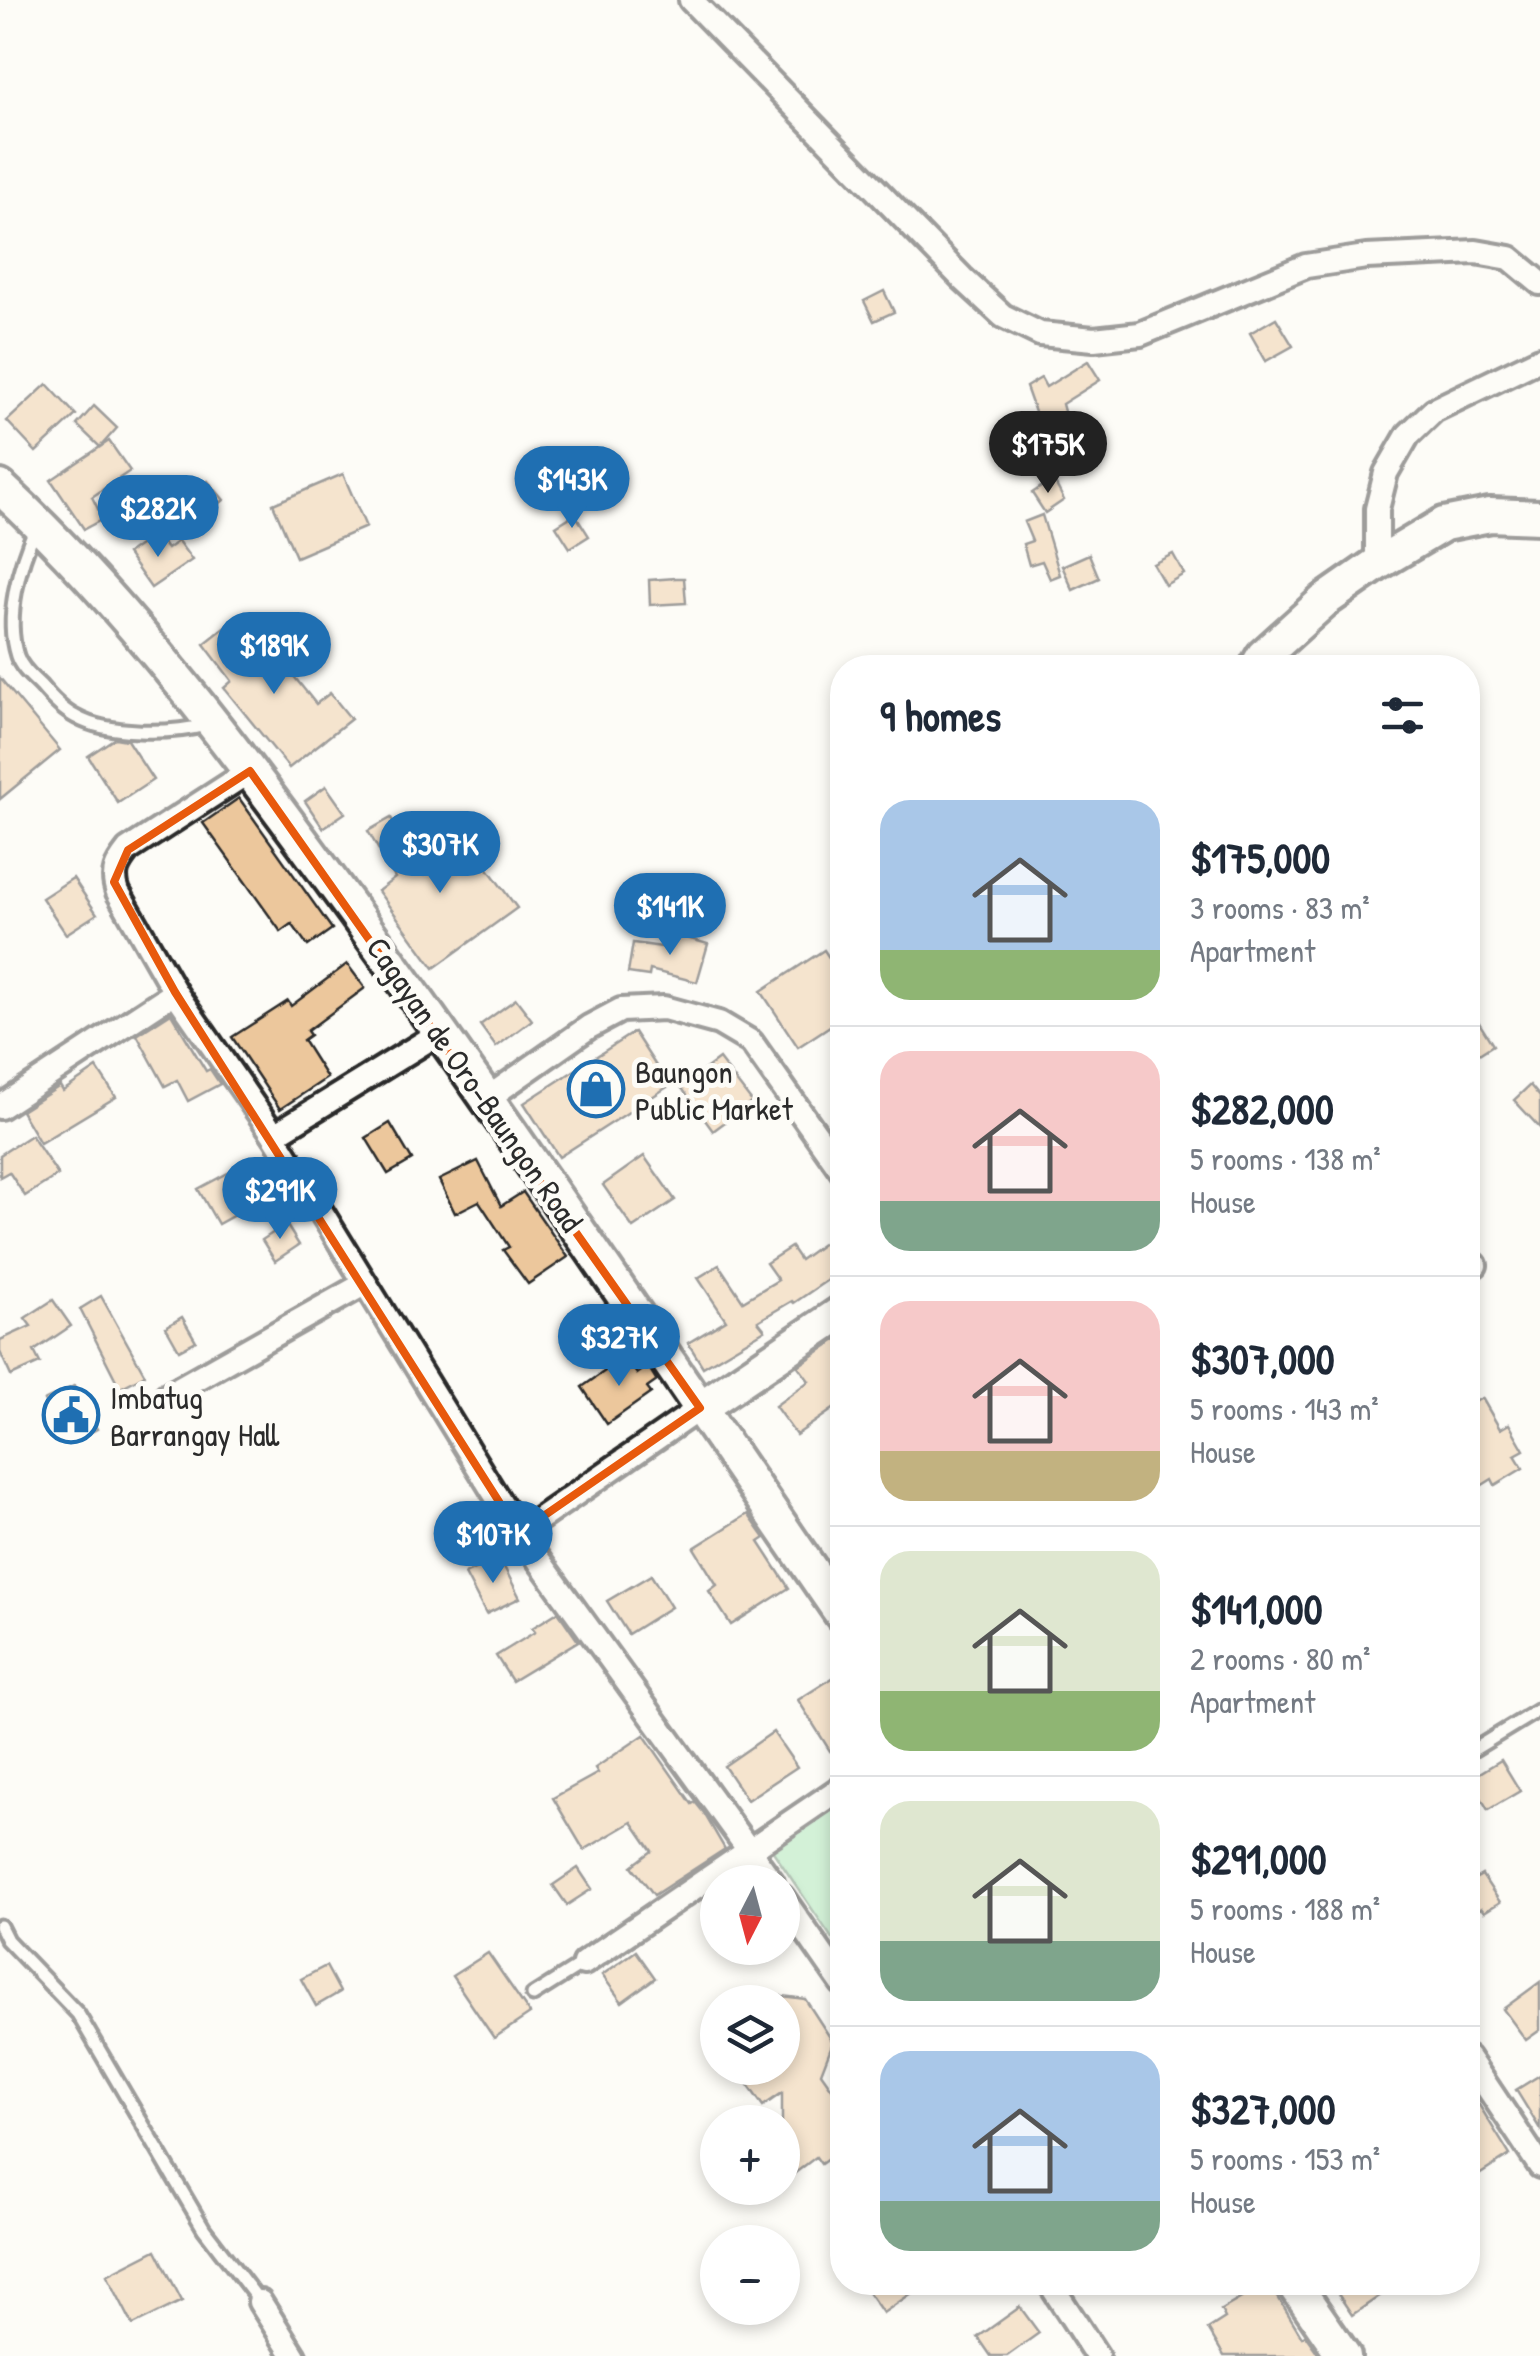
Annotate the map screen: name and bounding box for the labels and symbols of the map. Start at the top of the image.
pin: $175K [978,411,1118,496]
pin: $143K [502,446,642,531]
pin: $282K [88,475,228,560]
pin: $189K [204,612,344,697]
pin: $307K [370,811,510,896]
pin: $141K [600,873,740,958]
street label: Cagayan de Oro-Baungon Road [357,928,593,1240]
place label: Baungon Public Market [635,1050,794,1130]
shop icon: Baungon Public Market [566,1059,626,1119]
pin: $291K [210,1157,350,1242]
pin: $327K [549,1304,689,1389]
place label: Imbatug Barrangay Hall [110,1376,280,1456]
public building icon: Imbatug Barrangay Hall [41,1385,101,1445]
pin: $107K [423,1501,563,1586]
north arrow [700,1865,800,1965]

